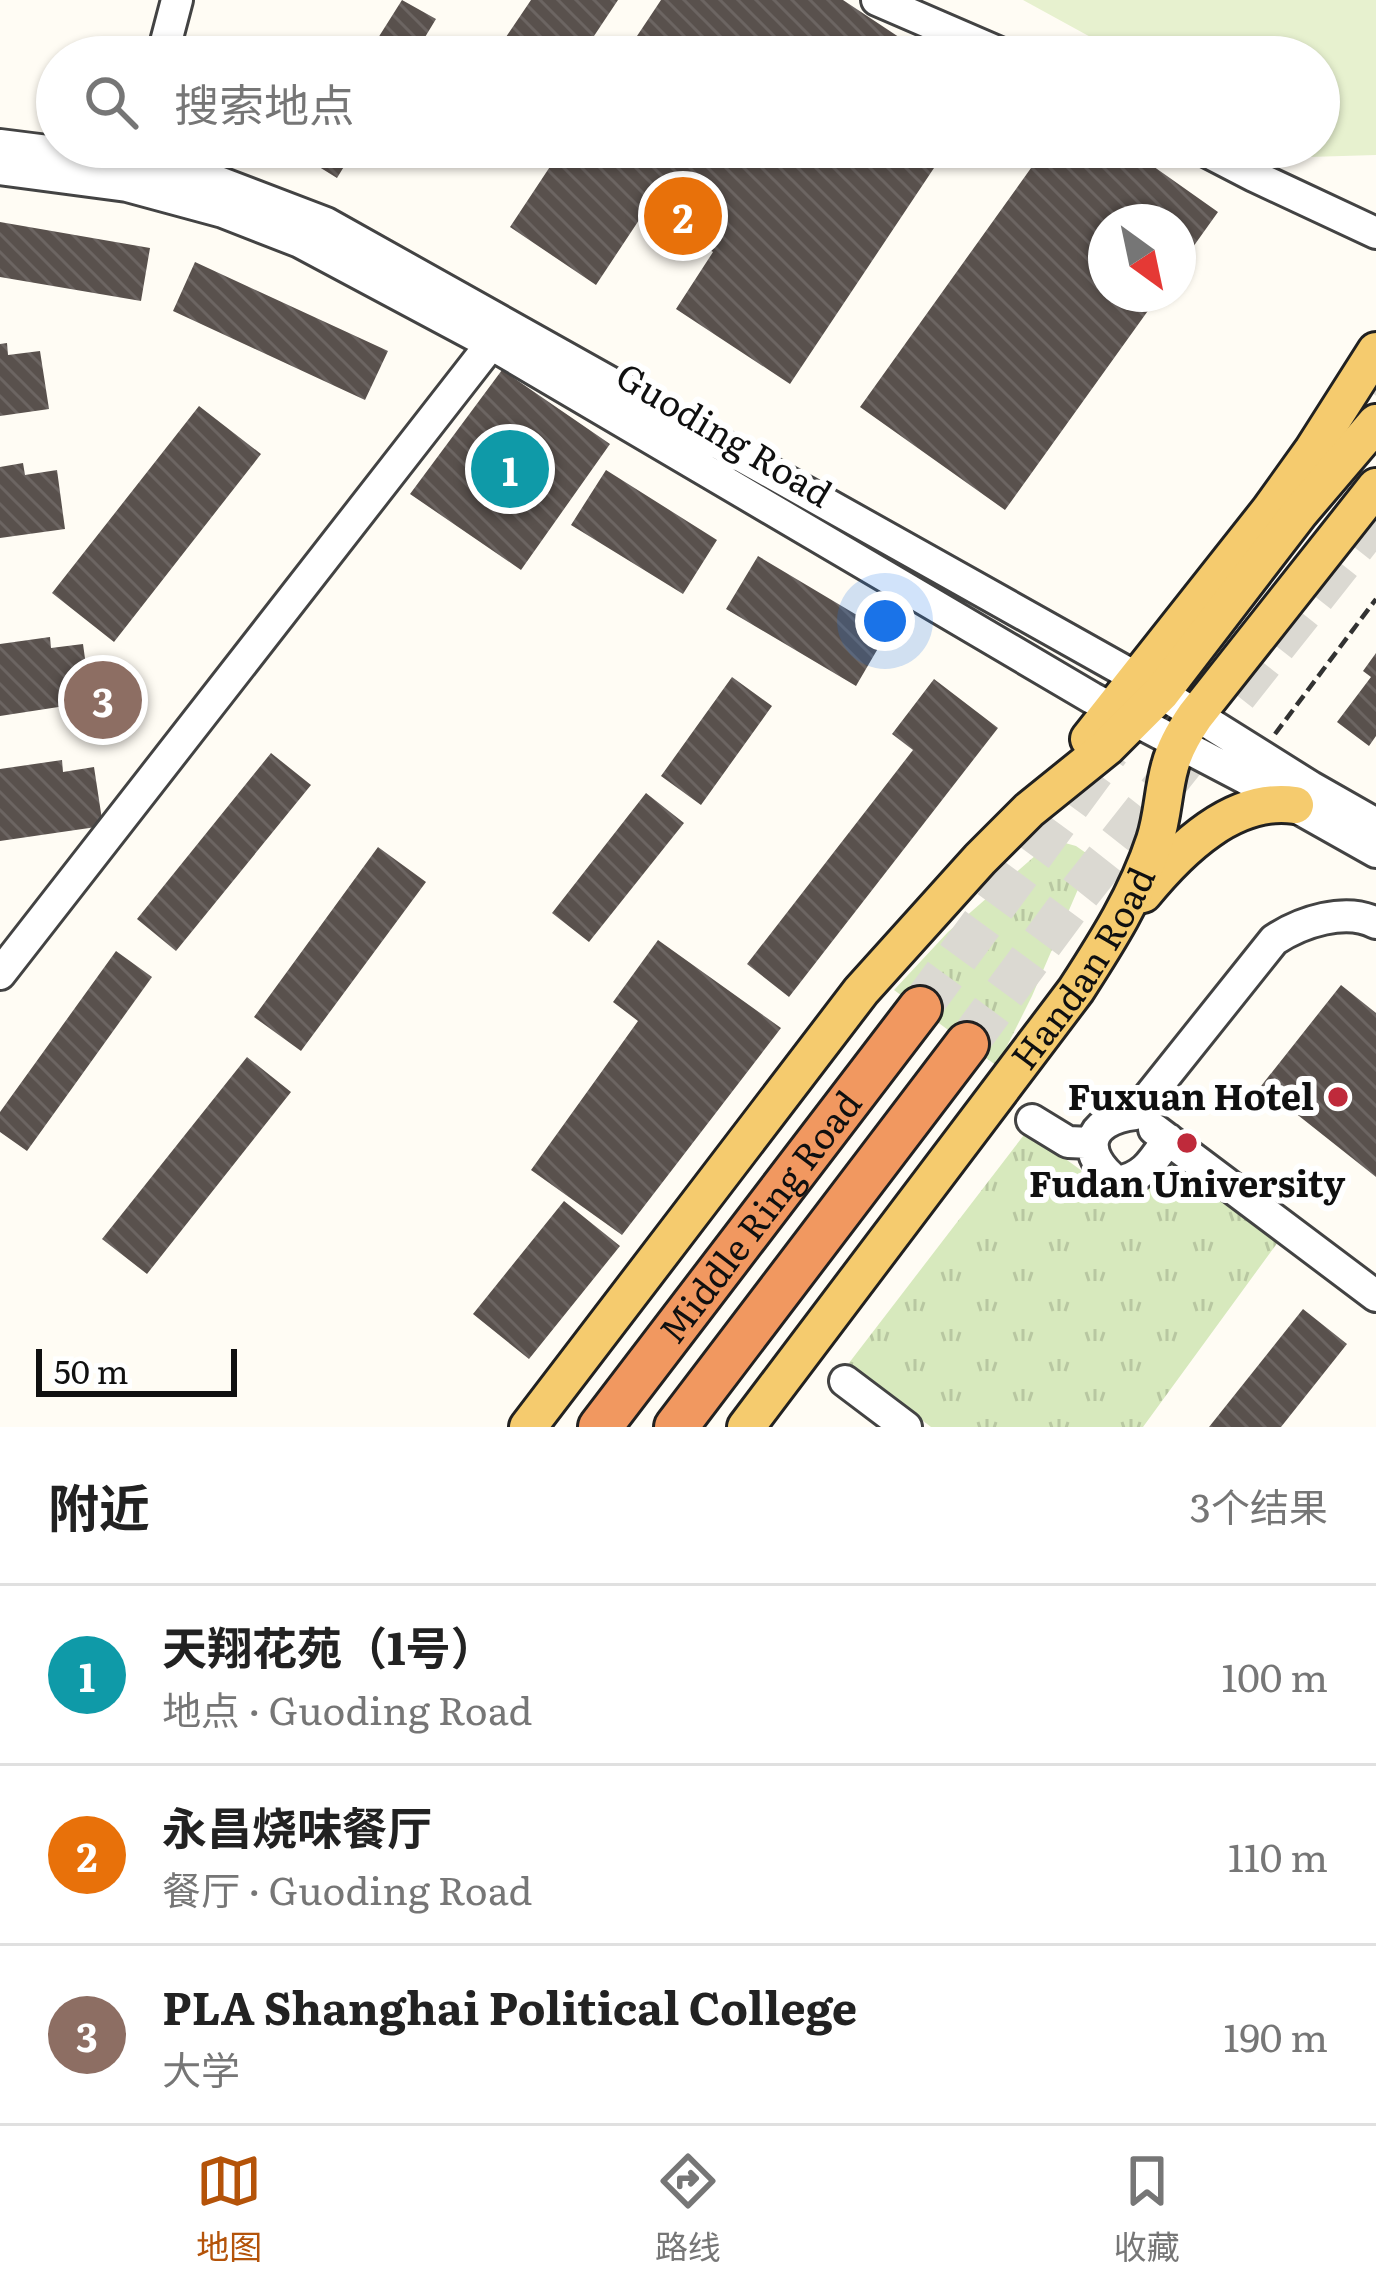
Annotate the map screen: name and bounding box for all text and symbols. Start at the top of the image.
search box [36,36,1340,168]
icon: search [78,69,144,135]
text: 搜索地点 [174,69,354,136]
pin: 2 [644,171,722,261]
north arrow [1088,204,1196,312]
street label: Guoding Road [607,347,843,518]
pin: 1 [471,424,549,514]
your location [855,591,915,651]
pin: 3 [64,655,142,745]
street label: Handan Road [996,858,1166,1079]
place label: Fuxuan Hotel [1068,1068,1314,1121]
street label: Middle Ring Road [644,1078,872,1353]
marker: Fuxuan Hotel [1325,1084,1351,1110]
marker: Fudan University [1174,1130,1200,1156]
place label: Fudan University [1029,1155,1345,1208]
scale bar [36,1343,237,1396]
text: 50 m [54,1345,128,1394]
text: 附近 [48,1467,150,1543]
text: 3个结果 [1190,1476,1328,1534]
text: 天翔花苑（1号） [162,1612,496,1679]
text: 1 [79,1646,95,1704]
text: 100 m [1221,1646,1328,1704]
text: 地点 · Guoding Road [162,1679,532,1737]
text: 永昌烧味餐厅 [162,1792,432,1859]
text: 2 [77,1826,97,1884]
text: 110 m [1228,1826,1328,1884]
text: 餐厅 · Guoding Road [162,1859,532,1917]
text: PLA Shanghai Political College [162,1972,857,2039]
text: 3 [76,2006,98,2064]
text: 190 m [1224,2006,1328,2064]
text: 大学 [162,2039,240,2097]
tab: 地图 [196,2148,262,2269]
tab: 路线 [655,2148,721,2269]
tab: 收藏 [1114,2148,1180,2269]

